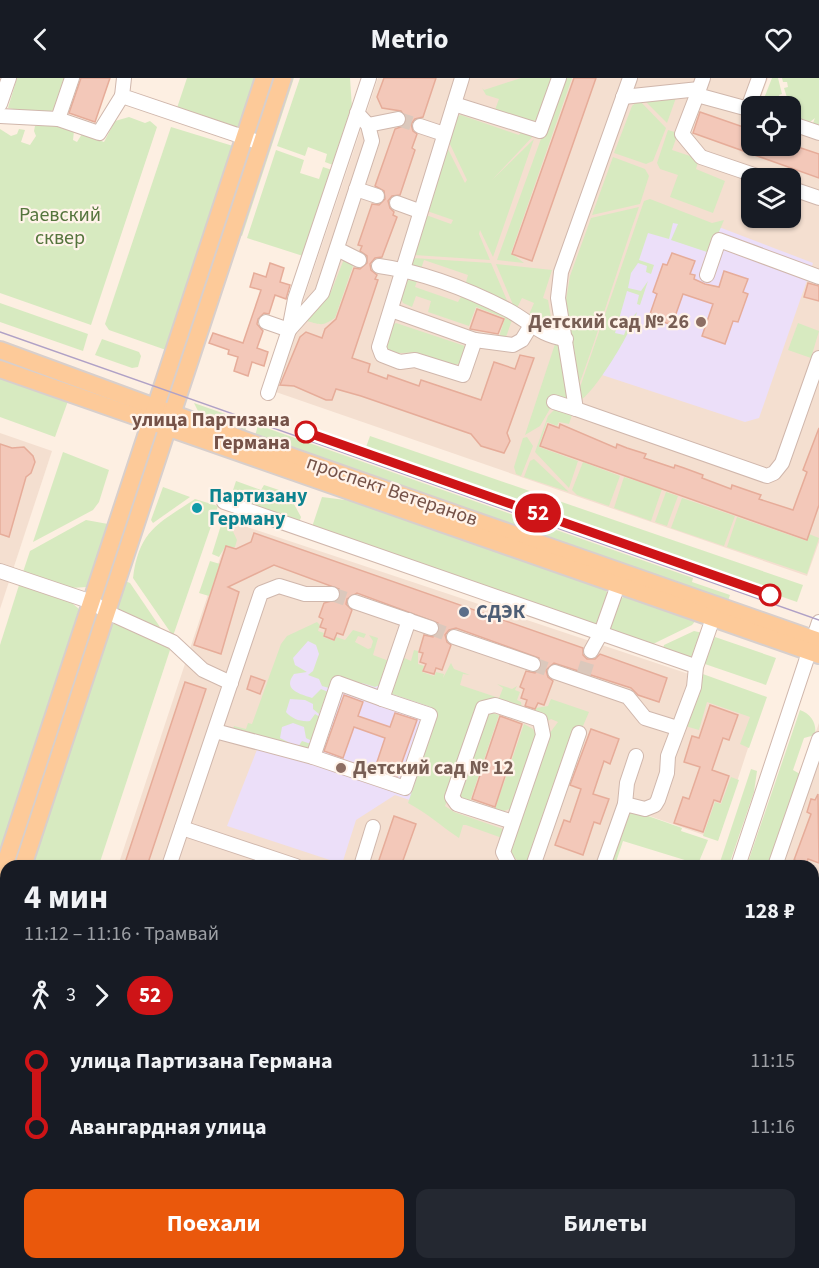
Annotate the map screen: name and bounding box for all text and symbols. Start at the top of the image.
text: Metrio [371,20,448,59]
icon: back [24,23,57,56]
icon: heart [762,23,795,56]
map controls [741,96,801,228]
button: locate [741,96,801,156]
button: layers [741,168,801,228]
park label: Раевский сквер [19,201,101,252]
place label: Детский сад № 26 [528,308,689,336]
marker: Детский сад № 26 [694,315,708,329]
place label: улица Партизана Германа [132,406,290,457]
marker: улица Партизана Германа [295,421,317,443]
street label: проспект Ветеранов [303,449,481,533]
place label: Партизану Герману [209,482,308,533]
line badge: 52 [511,494,565,532]
text: 52 [527,498,549,528]
marker: Партизану Герману [190,501,204,515]
unlabelled marker [759,584,781,606]
place label: СДЭК [476,598,526,626]
marker: СДЭК [457,605,471,619]
place label: Детский сад № 12 [353,754,514,782]
marker: Детский сад № 12 [334,761,348,775]
text: 4 мин [24,874,108,921]
text: 128 ₽ [744,895,795,927]
text: 11:12 – 11:16 · Трамвай [24,920,219,948]
icon: walk [24,979,57,1012]
icon: forward [85,979,118,1012]
text: 52 [139,980,161,1010]
text: 3 [66,981,76,1009]
text: улица Партизана Германа [70,1045,333,1077]
text: 11:15 [750,1047,795,1075]
text: Авангардная улица [70,1111,267,1143]
text: 11:16 [750,1113,795,1141]
button: Поехали [24,1189,404,1258]
button: Билеты [416,1189,795,1258]

